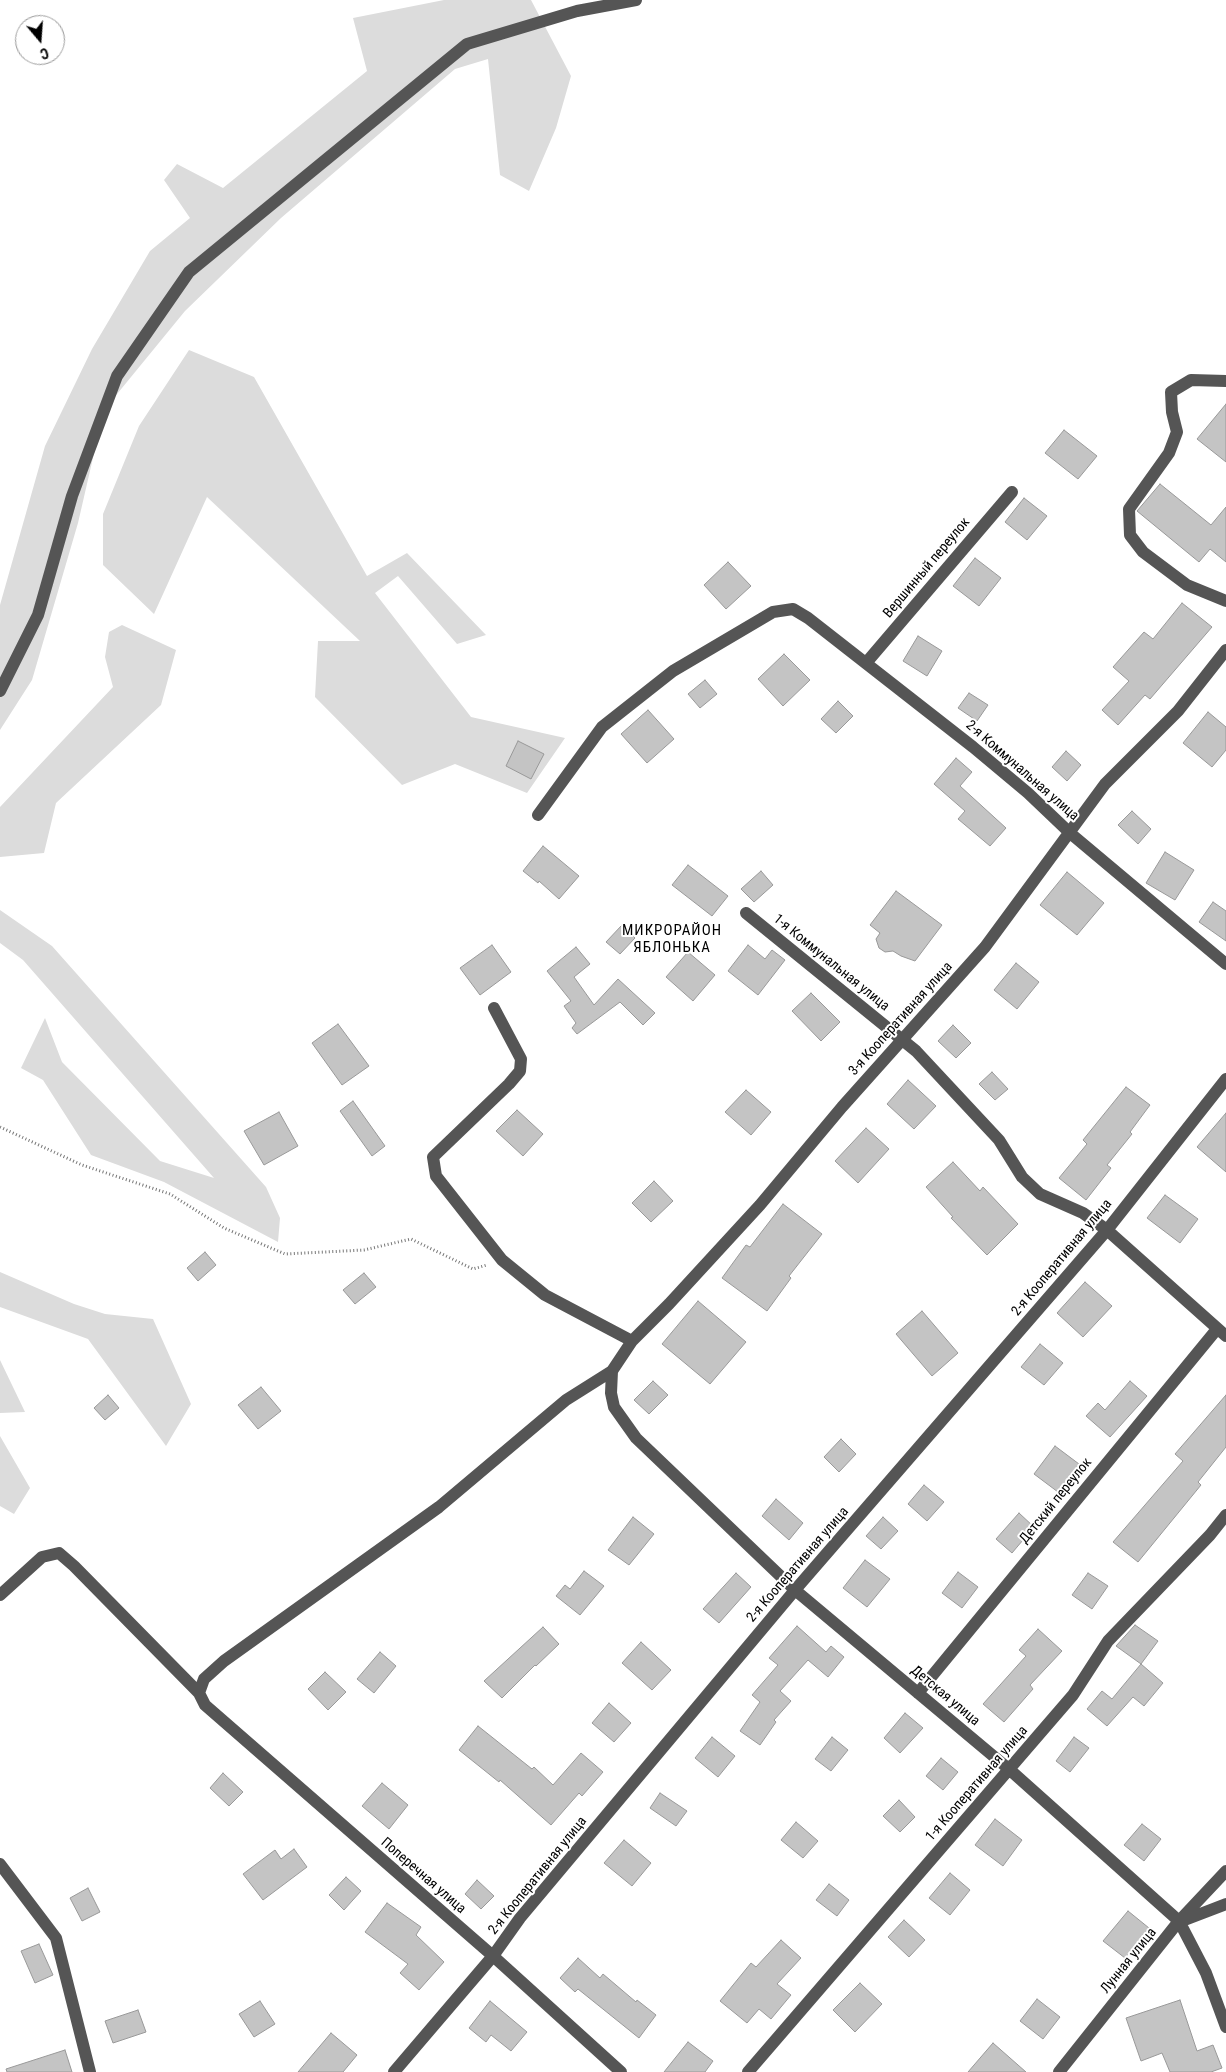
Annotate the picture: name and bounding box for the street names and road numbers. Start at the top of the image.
street label: Вершинный переулок [880,514,974,622]
street label: 2-я Коммунальная улица [962,717,1082,825]
street label: 1-я Коммунальная улица [770,911,892,1015]
street label: 3-я Кооперативная улица [846,959,956,1079]
street label: 2-я Кооперативная улица [1008,1196,1116,1320]
street label: Детский переулок [1016,1455,1096,1547]
street label: 2-я Кооперативная улица [743,1504,853,1626]
street label: Детская улица [907,1662,983,1730]
street label: 1-я Кооперативная улица [922,1723,1032,1845]
street label: 2-я Кооперативная улица [485,1814,591,1938]
street label: Поперечная улица [377,1834,469,1918]
street label: Лунная улица [1098,1925,1160,1997]

